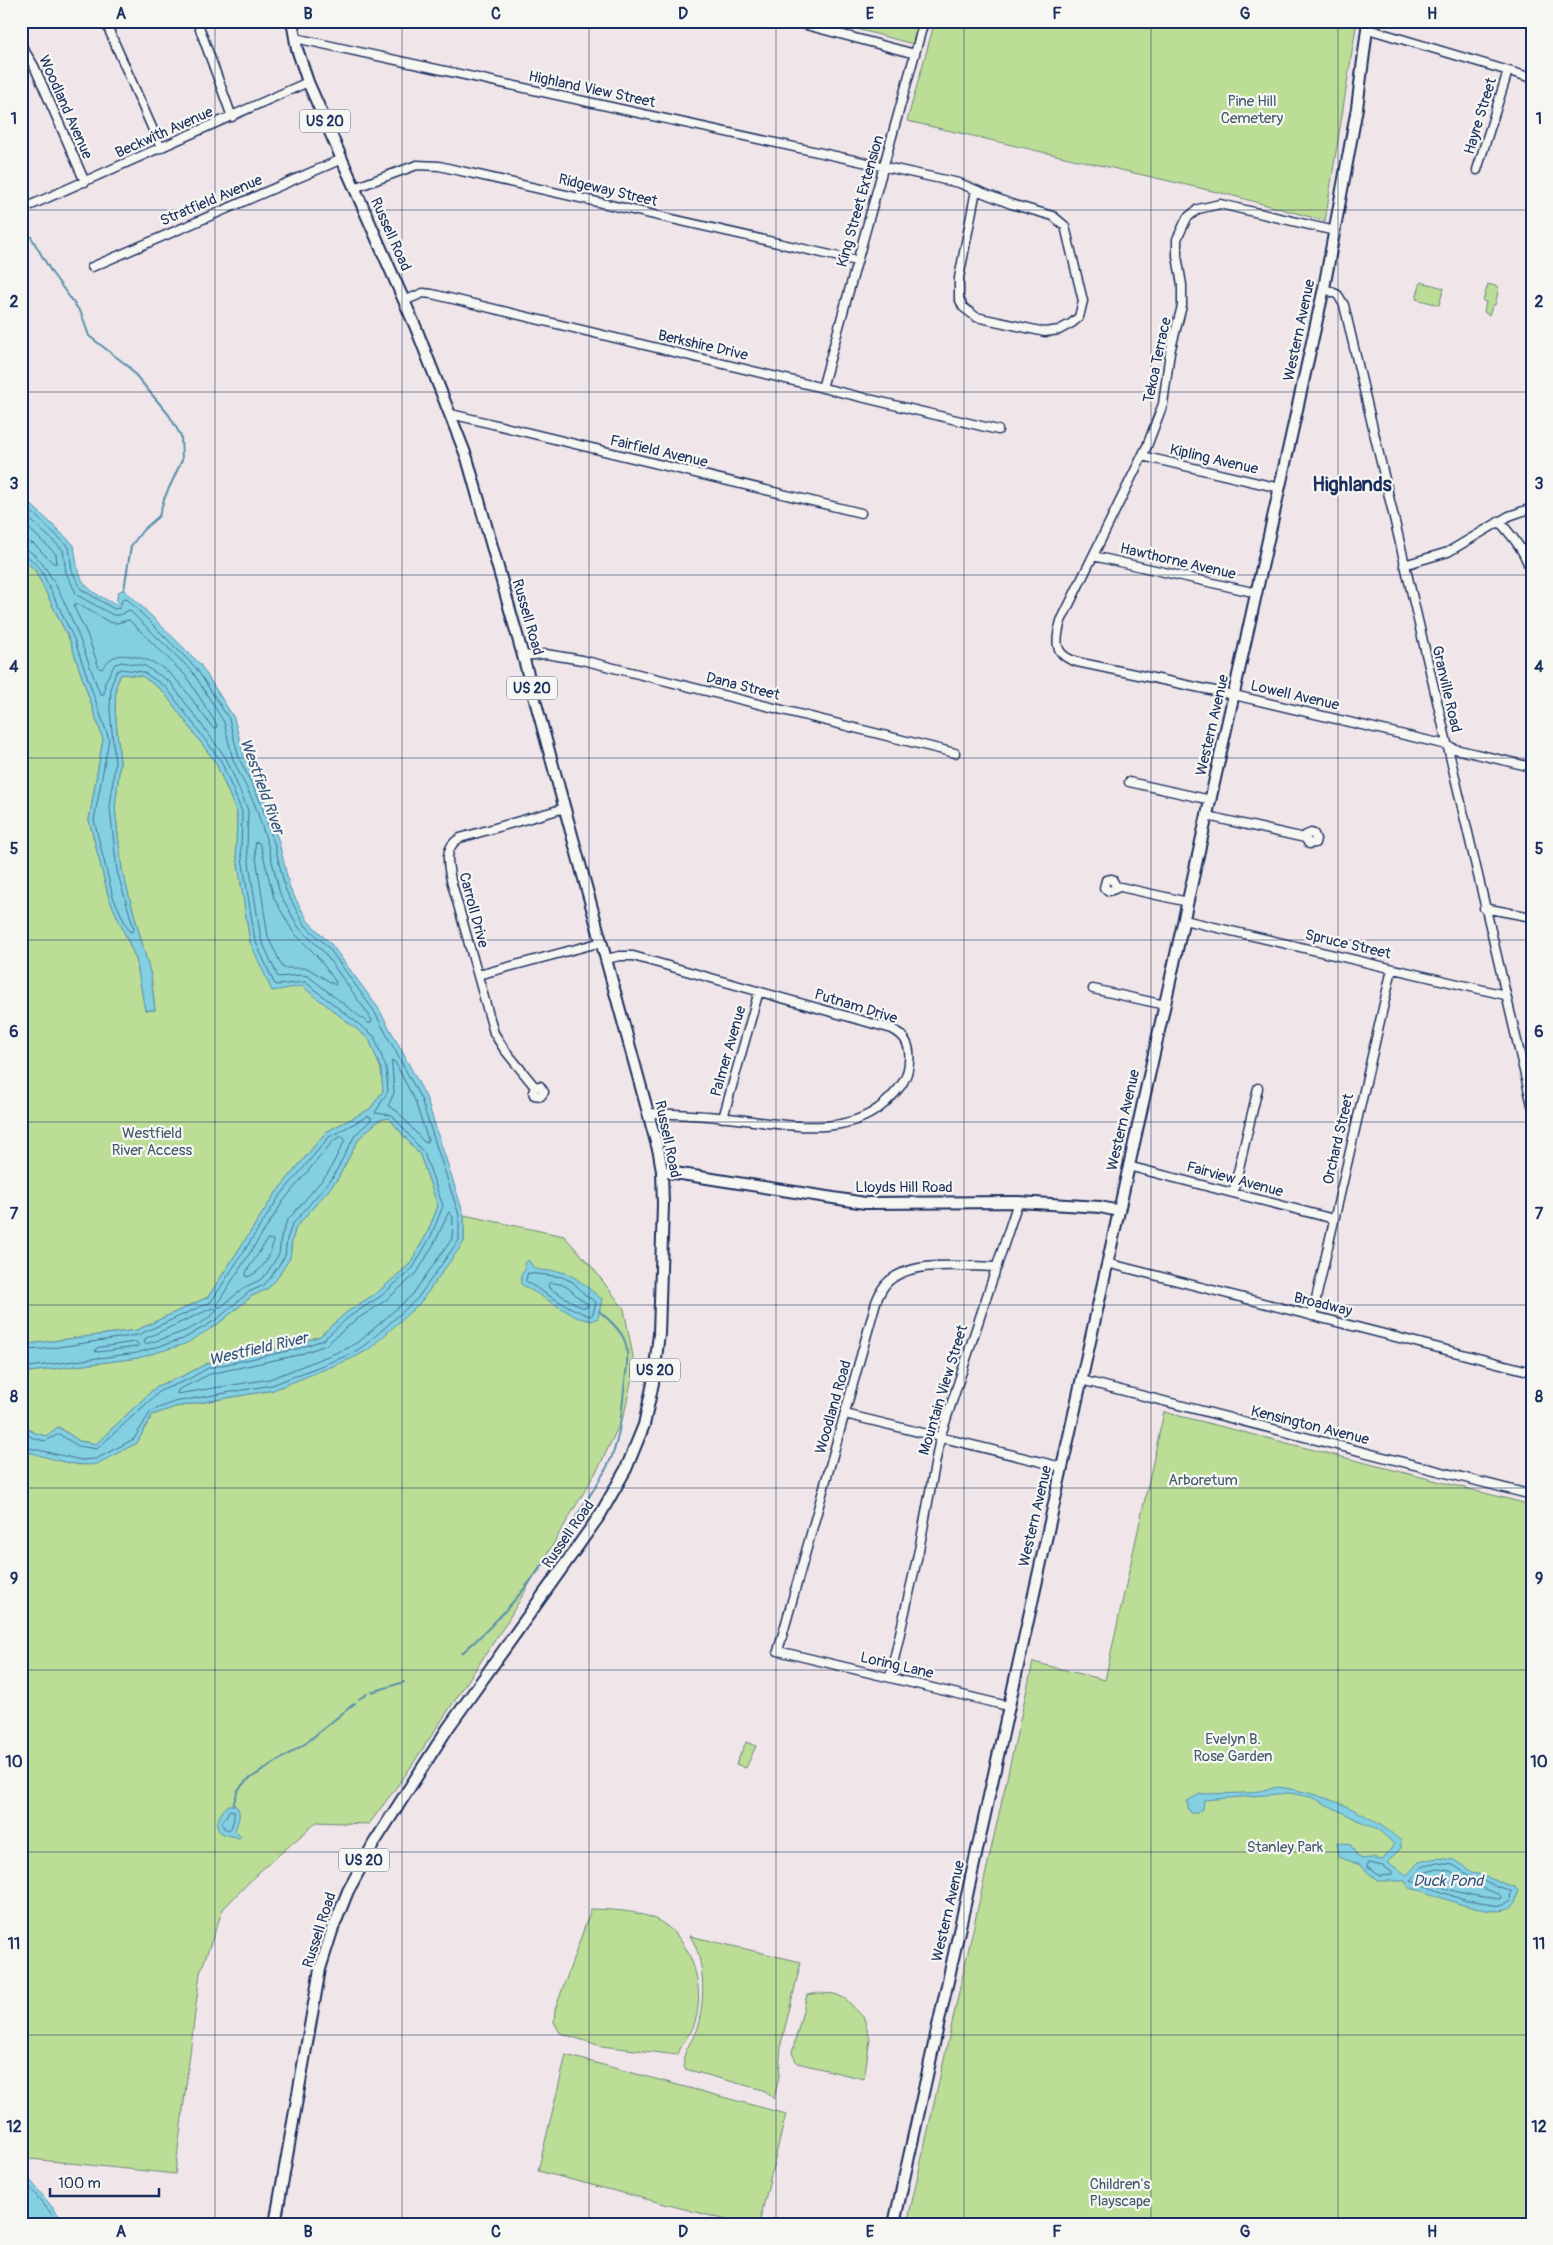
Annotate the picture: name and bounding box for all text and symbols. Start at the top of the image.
text: A [116,4,127,24]
text: B [303,4,313,24]
text: C [491,4,501,24]
text: D [678,4,688,24]
text: E [866,4,875,24]
text: F [1052,4,1062,24]
text: G [1240,4,1251,24]
text: H [1427,4,1437,24]
street label: Woodland Avenue [34,52,97,163]
street label: Highland View Street [527,67,658,112]
street label: Hayre Street [1460,75,1501,157]
park label: Pine Hill Cemetery [1221,92,1284,128]
street label: Beckwith Avenue [112,102,217,162]
text: 1 [11,109,17,129]
text: 1 [1536,109,1542,129]
road number: US 20 [300,110,350,132]
street label: King Street Extension [833,133,888,269]
street label: Stratfield Avenue [157,170,266,231]
street label: Ridgeway Street [557,170,660,211]
street label: Russell Road [366,194,415,274]
street label: Western Avenue [1279,277,1320,383]
text: 2 [10,292,19,312]
text: 2 [1535,292,1544,312]
street label: Tekoa Terrace [1139,315,1176,405]
street label: Berkshire Drive [656,326,750,365]
street label: Fairfield Avenue [608,431,710,472]
street label: Kipling Avenue [1168,440,1261,479]
district label: Highlands [1312,472,1392,497]
text: 3 [10,474,19,494]
text: 3 [1535,474,1544,494]
street label: Hawthorne Avenue [1118,539,1238,584]
street label: Russell Road [508,577,547,657]
street label: Granville Road [1427,644,1466,734]
text: 4 [9,657,19,677]
text: 4 [1534,657,1544,677]
street label: Dana Street [704,668,783,705]
street label: Western Avenue [1192,672,1234,778]
road number: US 20 [507,676,557,700]
street label: Lowell Avenue [1249,676,1342,715]
water label: Westfield River [235,736,289,839]
text: 5 [10,839,19,859]
text: 5 [1535,839,1544,859]
street label: Carroll Drive [454,870,493,950]
street label: Spruce Street [1303,925,1394,964]
street label: Putnam Drive [812,985,900,1028]
street label: Palmer Avenue [706,1003,751,1099]
text: 6 [9,1022,19,1042]
text: 6 [1534,1022,1544,1042]
street label: Western Avenue [1103,1067,1145,1173]
street label: Orchard Street [1319,1091,1358,1186]
street label: Russell Road [650,1099,685,1179]
park label: Westfield River Access [112,1124,192,1160]
street label: Fairview Avenue [1184,1157,1286,1202]
street label: Lloyds Hill Road [855,1178,953,1197]
text: 7 [10,1204,19,1224]
text: 7 [1535,1204,1544,1224]
street label: Broadway [1292,1288,1355,1321]
street label: Mountain View Street [915,1322,973,1458]
water label: Westfield River [207,1327,312,1370]
road number: US 20 [630,1358,680,1382]
street label: Woodland Road [811,1358,856,1456]
text: 8 [10,1387,18,1407]
text: 8 [1535,1387,1543,1407]
street label: Kensington Avenue [1249,1402,1372,1450]
street label: Western Avenue [1015,1463,1057,1569]
park label: Arboretum [1168,1471,1238,1490]
street label: Russell Road [538,1497,599,1572]
text: 9 [10,1569,18,1589]
text: 9 [1535,1569,1543,1589]
street label: Loring Lane [858,1648,936,1683]
park label: Evelyn B. Rose Garden [1193,1730,1273,1766]
text: 10 [5,1752,23,1772]
text: 10 [1530,1752,1548,1772]
park label: Stanley Park [1247,1838,1324,1857]
road number: US 20 [339,1848,389,1872]
street label: Western Avenue [928,1858,970,1964]
water label: Duck Pond [1413,1871,1485,1891]
street label: Russell Road [298,1890,341,1970]
text: 11 [8,1934,20,1954]
text: 11 [1533,1934,1545,1954]
text: 12 [6,2117,22,2137]
text: 12 [1531,2117,1547,2137]
scale bar [50,2165,159,2197]
text: 100 m [58,2174,101,2193]
park label: Children's Playscape [1089,2175,1151,2211]
text: A [116,2222,127,2242]
text: B [303,2222,313,2242]
text: C [491,2222,501,2242]
text: D [678,2222,688,2242]
text: E [866,2222,875,2242]
text: F [1052,2222,1062,2242]
text: G [1240,2222,1251,2242]
text: H [1427,2222,1437,2242]

